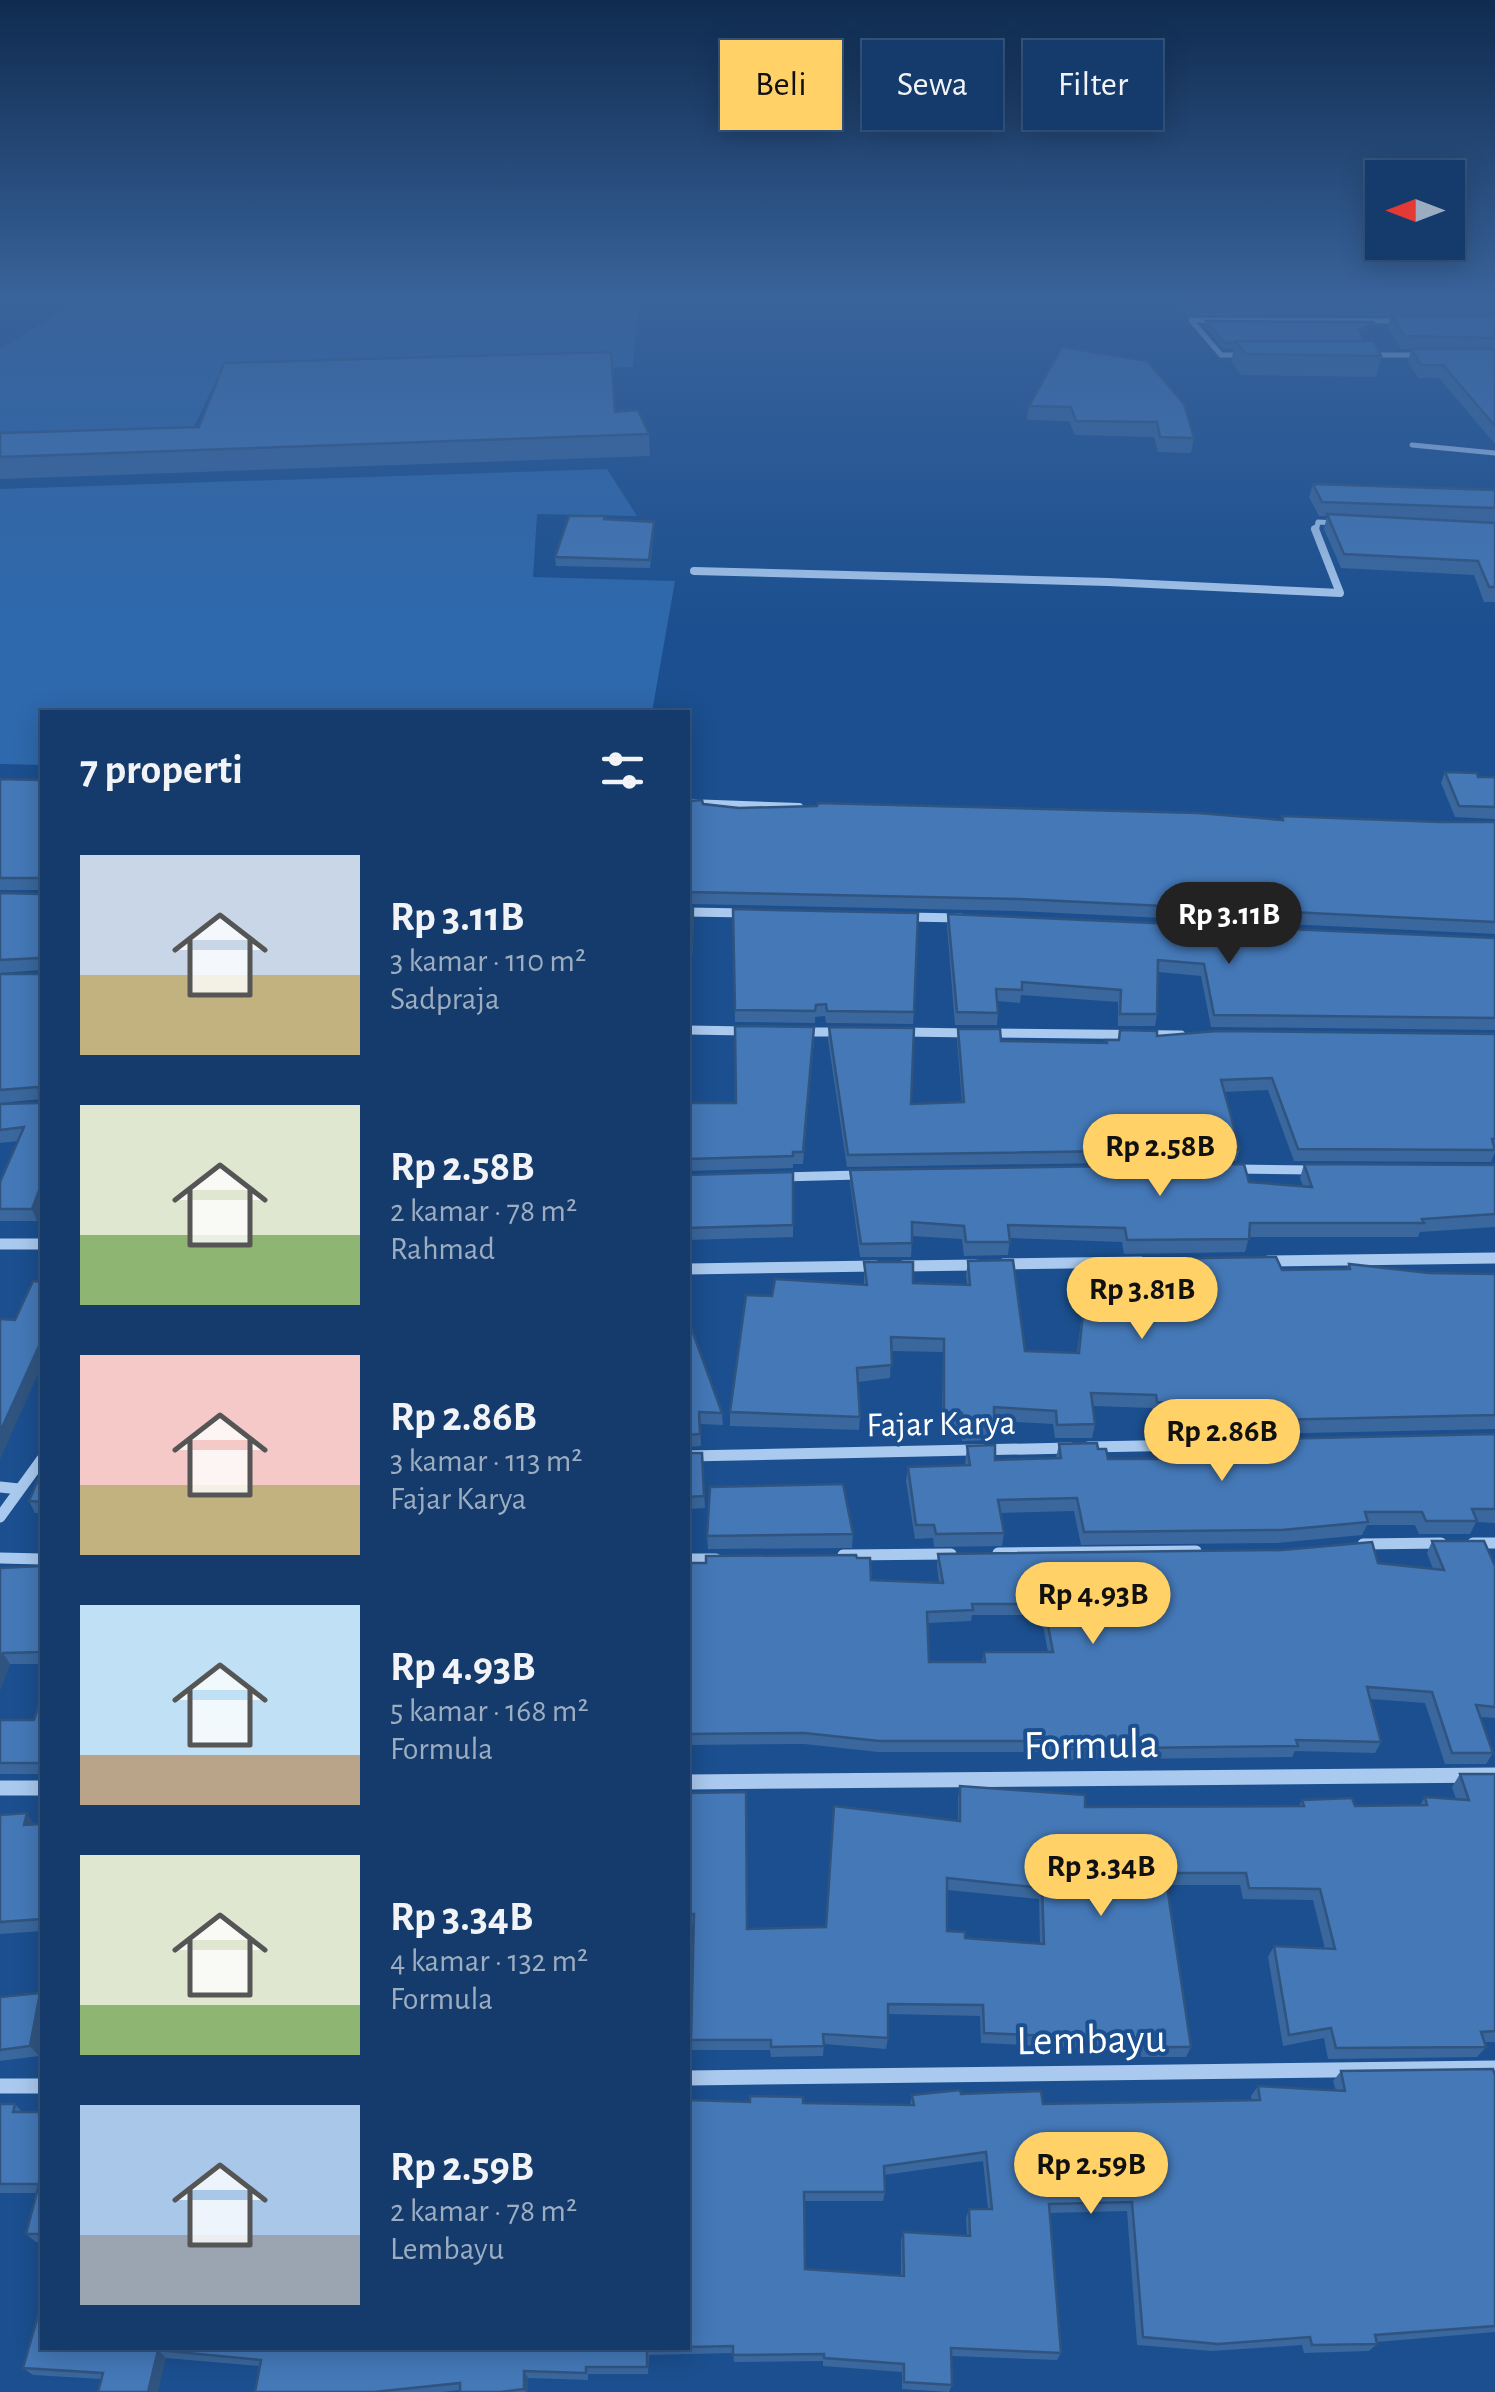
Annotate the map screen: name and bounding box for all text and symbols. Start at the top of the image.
chip: Beli [720,40,842,130]
chip: Sewa [862,40,1003,130]
chip: Filter [1023,40,1163,130]
north arrow [1365,160,1465,260]
map controls [1365,160,1465,260]
icon: filters [595,743,650,798]
text: 7 properti [80,749,243,791]
pin: Rp 3.11B [1126,882,1332,967]
icon: home [160,895,280,1015]
text: Rp 3.11B [390,896,524,938]
text: Rp 3.11B [1178,898,1280,930]
text: 3 kamar · 110 m² [390,945,586,977]
text: Sadpraja [390,983,500,1015]
pin: Rp 2.58B [1057,1114,1263,1199]
text: Rp 2.58B [1105,1130,1215,1162]
icon: home [160,1145,280,1265]
text: Rp 2.58B [390,1146,535,1188]
text: 2 kamar · 78 m² [390,1195,577,1227]
text: Rahmad [390,1233,495,1265]
pin: Rp 3.81B [1039,1257,1245,1342]
text: Rp 3.81B [1089,1273,1195,1305]
icon: home [160,1395,280,1515]
text: Rp 2.86B [390,1396,537,1438]
pin: Rp 2.86B [1119,1399,1325,1484]
street label: Fajar Karya [866,1406,1016,1443]
text: Rp 2.86B [1166,1415,1278,1447]
text: 3 kamar · 113 m² [390,1445,582,1477]
text: Fajar Karya [390,1483,527,1515]
pin: Rp 4.93B [990,1562,1196,1647]
text: Rp 4.93B [1038,1578,1148,1610]
icon: home [160,1645,280,1765]
text: Rp 4.93B [390,1646,536,1688]
text: 5 kamar · 168 m² [390,1695,589,1727]
street label: Formula [1023,1723,1159,1767]
text: Formula [390,1733,493,1765]
pin: Rp 3.34B [998,1834,1204,1919]
text: Rp 3.34B [1046,1850,1156,1882]
icon: home [160,1895,280,2015]
text: Rp 3.34B [390,1896,533,1938]
text: 4 kamar · 132 m² [390,1945,588,1977]
text: Formula [390,1983,493,2015]
street label: Lembayu [1016,2018,1166,2062]
pin: Rp 2.59B [988,2132,1194,2217]
icon: home [160,2145,280,2265]
text: Rp 2.59B [390,2146,534,2188]
text: Rp 2.59B [1036,2148,1146,2180]
text: 2 kamar · 78 m² [390,2195,577,2227]
text: Lembayu [390,2233,504,2265]

